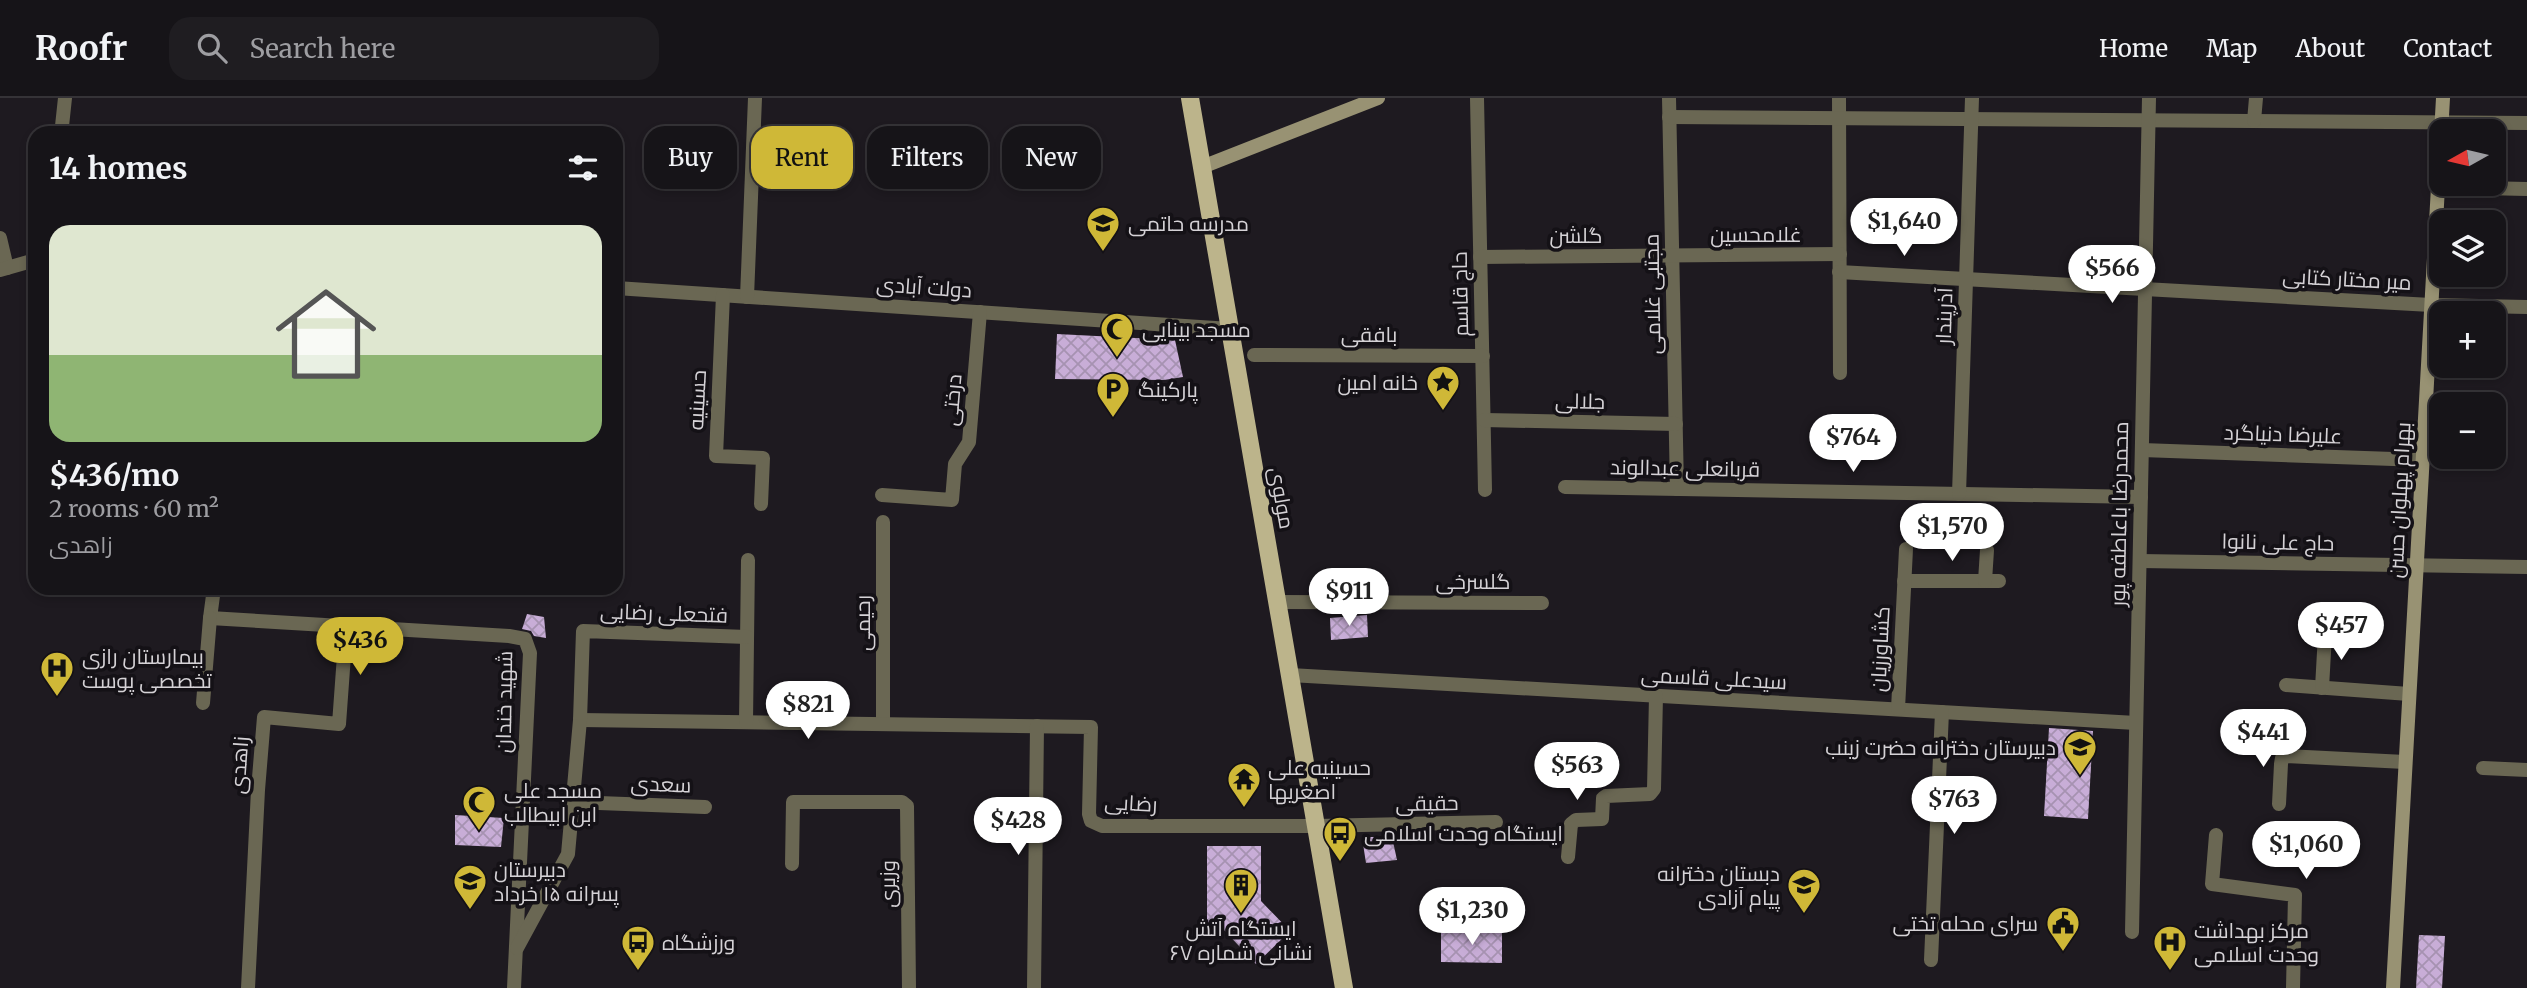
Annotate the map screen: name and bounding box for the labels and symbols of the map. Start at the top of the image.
north arrow [2429,119,2506,196]
pin: $1,640 [1847,198,1961,258]
school or university icon: مدرسه حاتمی [1084,204,1122,253]
place label: مدرسه حاتمی [1128,210,1249,237]
street label: غلامحسین [1710,221,1802,248]
street label: گلشن [1550,222,1602,249]
street label: مجتبی غلامی [1637,233,1667,355]
pin: $566 [2071,246,2153,305]
street label: حاج قاسم [1446,251,1475,337]
street label: میر مختار کتابی [2282,262,2412,296]
street label: دولت آبادی [875,270,973,304]
street label: آذرپندار [1929,287,1960,346]
mosque icon: مسجد بینایی [1098,310,1136,359]
place label: مسجد بینایی [1142,316,1251,343]
street label: بافقی [1341,321,1397,348]
place icon: خانه امین [1424,363,1462,412]
street label: حسینیه [682,369,712,431]
place label: خانه امین [1337,369,1418,396]
parking icon: پارکینگ [1094,370,1132,419]
street label: درختی [936,373,968,427]
place label: پارکینگ [1138,376,1198,404]
street label: جلالی [1555,387,1605,415]
pin: $764 [1812,414,1894,474]
street label: علیرضا دنیاگرد [2223,418,2343,450]
street label: محمدرضا باعاطفه پور [2104,421,2135,608]
street label: بهرام پهلوان حسن [2381,421,2418,579]
street label: قربانعلی عبدالوند [1610,453,1760,483]
street label: مولوی [1263,465,1301,531]
pin: $1,570 [1895,504,2009,563]
street label: حاج علی نانوا [2221,528,2335,557]
pin: $911 [1308,568,1390,628]
street label: گلسرخی [1436,568,1510,595]
street label: رحیمی [849,595,876,651]
street label: فتحعلی رضایی [600,597,728,629]
pin: $457 [2300,602,2382,662]
street label: کشاورزیان [1864,606,1896,692]
pin: $436 [319,618,401,677]
place label: بیمارستان رازی تخصصی پوست [82,643,212,695]
hospital icon: بیمارستان رازی تخصصی پوست [38,649,76,698]
street label: شهید خندان [490,651,518,753]
street label: سیدعلی قاسمی [1640,661,1788,695]
pin: $821 [767,682,849,741]
pin: $441 [2222,710,2304,769]
school or university icon: دبیرستان دخترانه حضرت زینب [2061,728,2099,777]
place label: دبیرستان دخترانه حضرت زینب [1825,734,2056,761]
street label: زاهدی [224,735,254,795]
pin: $563 [1536,742,1618,802]
place label: حسینیه علی اصغریها [1268,754,1371,805]
temple icon: حسینیه علی اصغریها [1225,760,1263,809]
street label: سعدی [630,769,692,799]
pin: $763 [1913,776,1995,836]
place label: مسجد علی ابن ابیطالب [504,777,602,828]
mosque icon: مسجد علی ابن ابیطالب [460,783,498,832]
street label: رضایی [1104,788,1158,818]
street label: حقیقی [1395,789,1459,817]
pin: $428 [977,798,1059,857]
bus stop icon: ایستگاه وحدت اسلامی [1321,814,1359,863]
place label: ایستگاه وحدت اسلامی [1364,820,1563,847]
pin: $1,060 [2249,822,2363,881]
place label: دبیرستان پسرانه ۱۵ خرداد [494,856,619,908]
street label: وزیری [874,860,901,908]
place label: دبستان دخترانه پیام آزادی [1657,860,1780,912]
school or university icon: دبیرستان پسرانه ۱۵ خرداد [451,862,489,911]
building icon: ایستگاه آتش نشانی شماره ۶۷ [1222,866,1260,915]
school or university icon: دبستان دخترانه پیام آزادی [1785,866,1823,915]
pin: $1,230 [1415,888,1529,947]
public building icon: سرای محله تختی [2044,904,2082,953]
place label: سرای محله تختی [1893,910,2038,937]
place label: ایستگاه آتش نشانی شماره ۶۷ [1170,915,1312,966]
place label: مرکز بهداشت وحدت اسلامی [2194,917,2319,968]
bus stop icon: ورزشگاه [619,923,657,972]
hospital icon: مرکز بهداشت وحدت اسلامی [2151,923,2189,972]
place label: ورزشگاه [662,929,735,956]

